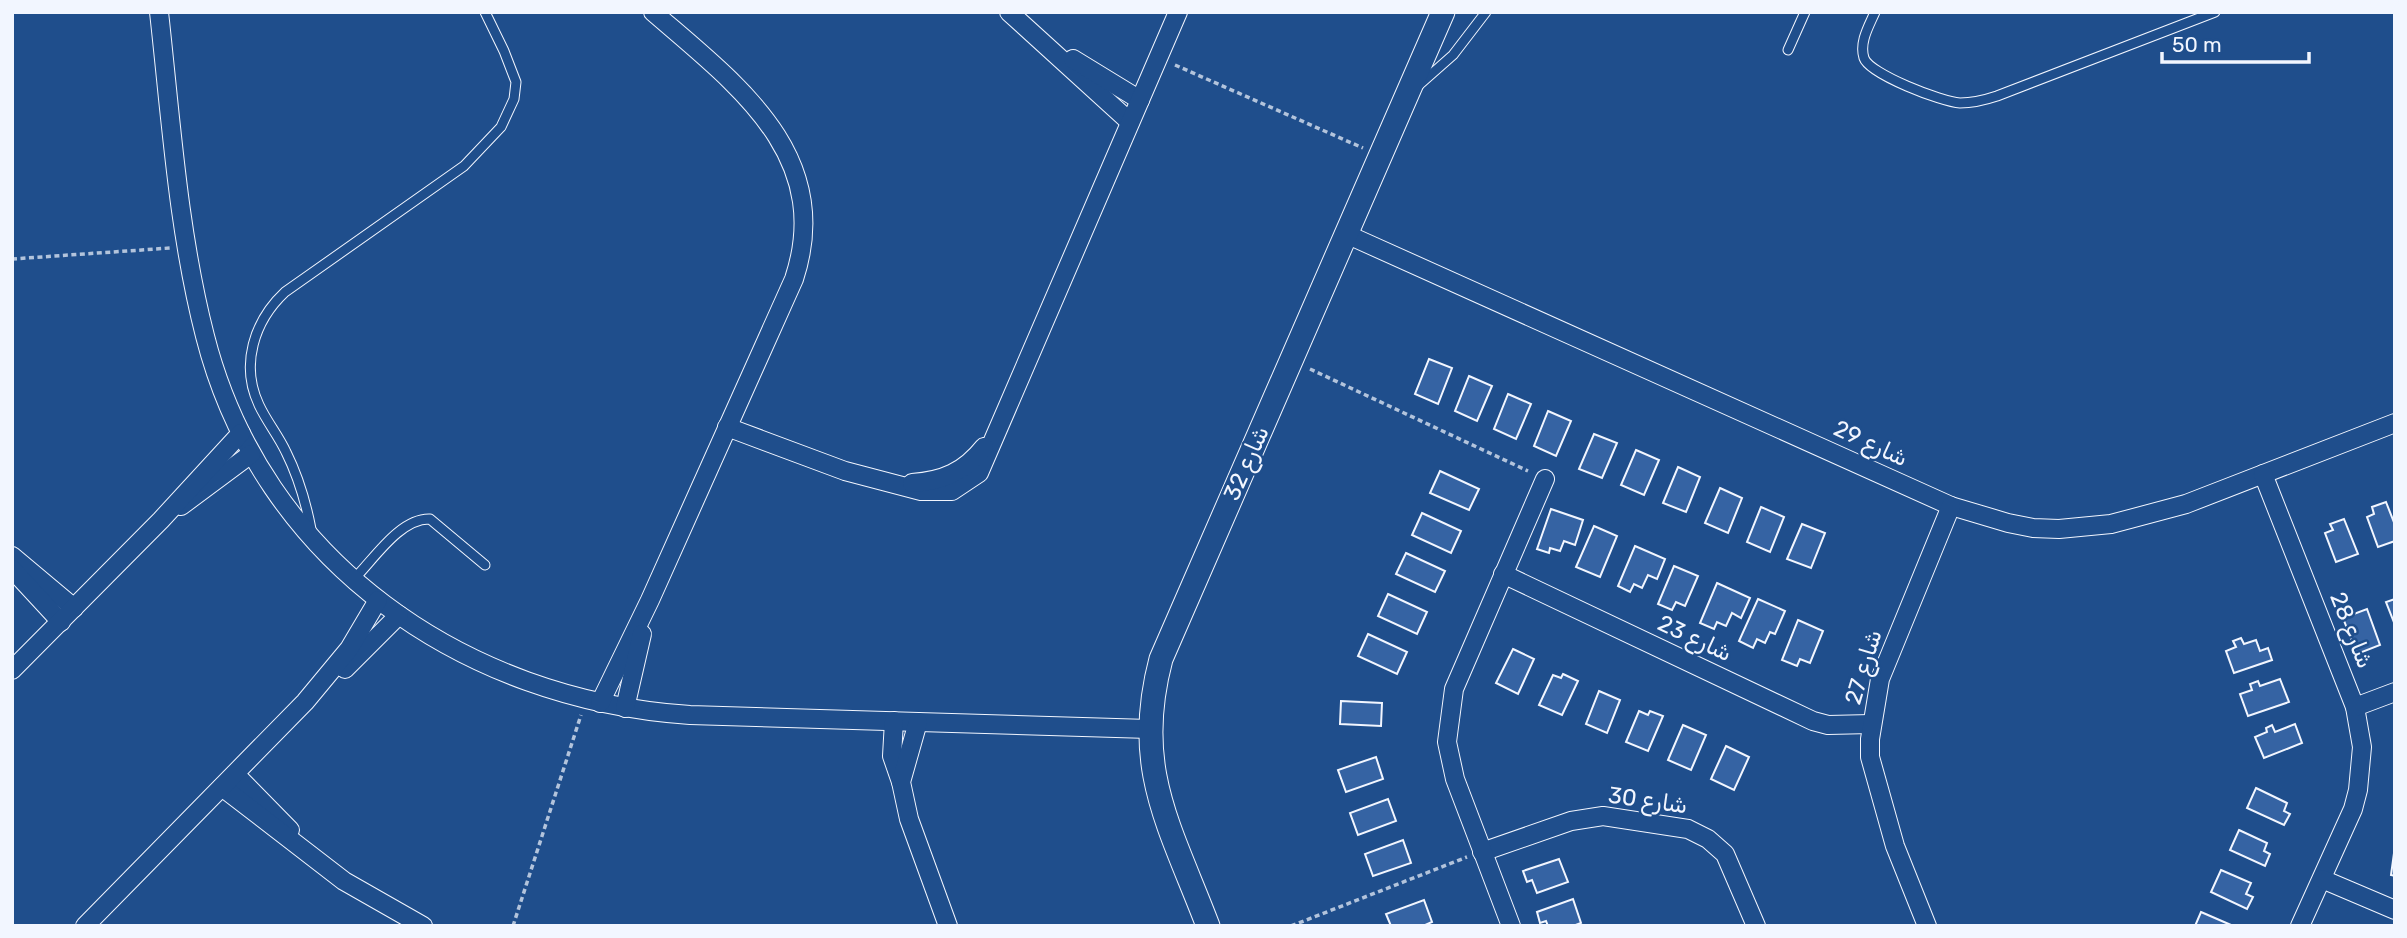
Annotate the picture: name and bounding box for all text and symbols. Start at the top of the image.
scale bar [2162,21,2309,65]
text: 50 m [2172,32,2222,57]
street label: شارع 29 [1829,414,1913,474]
street label: شارع 32 [1217,421,1277,506]
street label: شارع 28 [2322,588,2380,673]
street label: شارع 23 [1653,609,1737,669]
street label: شارع 27 [1838,626,1890,708]
street label: شارع 30 [1606,781,1690,821]

